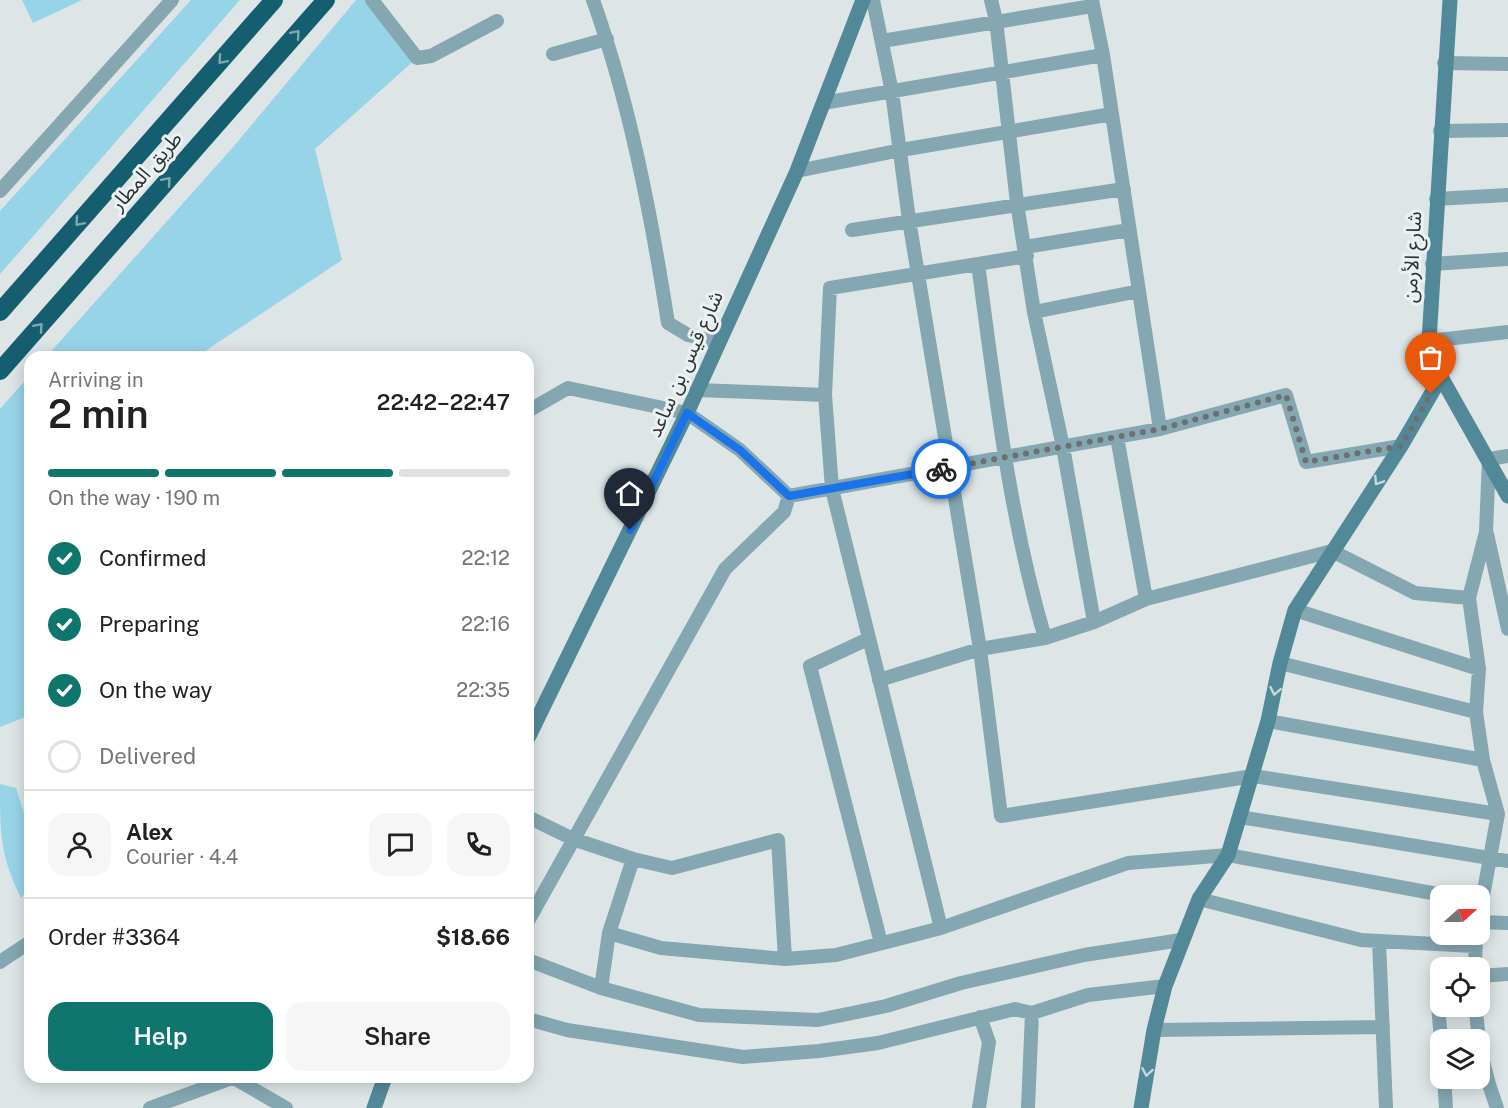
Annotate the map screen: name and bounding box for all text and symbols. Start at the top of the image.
one-way arrow [289,30,300,41]
one-way arrow [218,53,229,64]
street label: طريق المطار [105,127,188,217]
one-way arrow [160,176,171,187]
street label: شارع الأرمن [1398,210,1429,304]
one-way arrow [75,215,86,226]
street label: شارع قيس بن ساعد [642,287,731,442]
one-way arrow [32,323,43,334]
pin [1405,332,1456,394]
icon: bag [1414,341,1447,374]
text: Arriving in [48,368,143,392]
text: 22:42–22:47 [377,389,510,415]
text: 2 min [48,391,149,437]
courier [911,439,971,499]
icon: bike [925,453,958,486]
pin [604,468,655,530]
one-way arrow [1375,474,1386,485]
icon: home [613,477,646,510]
text: On the way · 190 m [48,486,220,510]
icon: check [48,542,81,575]
text: Confirmed [99,545,206,571]
text: 22:12 [462,546,510,570]
icon: check [48,608,81,641]
text: Preparing [99,611,200,637]
text: 22:16 [461,612,510,636]
icon: check [48,674,81,707]
text: On the way [99,677,212,703]
text: 22:35 [456,678,510,702]
one-way arrow [1269,685,1282,695]
text: Delivered [99,743,196,769]
button: person [48,813,111,876]
button: chat [369,813,432,876]
button: phone [447,813,510,876]
text: Alex [126,819,173,845]
text: Courier · 4.4 [126,845,238,869]
north arrow [1430,885,1490,945]
map controls [1430,885,1490,1089]
text: Order #3364 [48,924,180,950]
text: $18.66 [436,924,510,950]
button: locate [1430,957,1490,1017]
button: Help [48,1002,273,1071]
button: Share [285,1002,510,1071]
button: layers [1430,1029,1490,1089]
one-way arrow [1142,1067,1154,1077]

